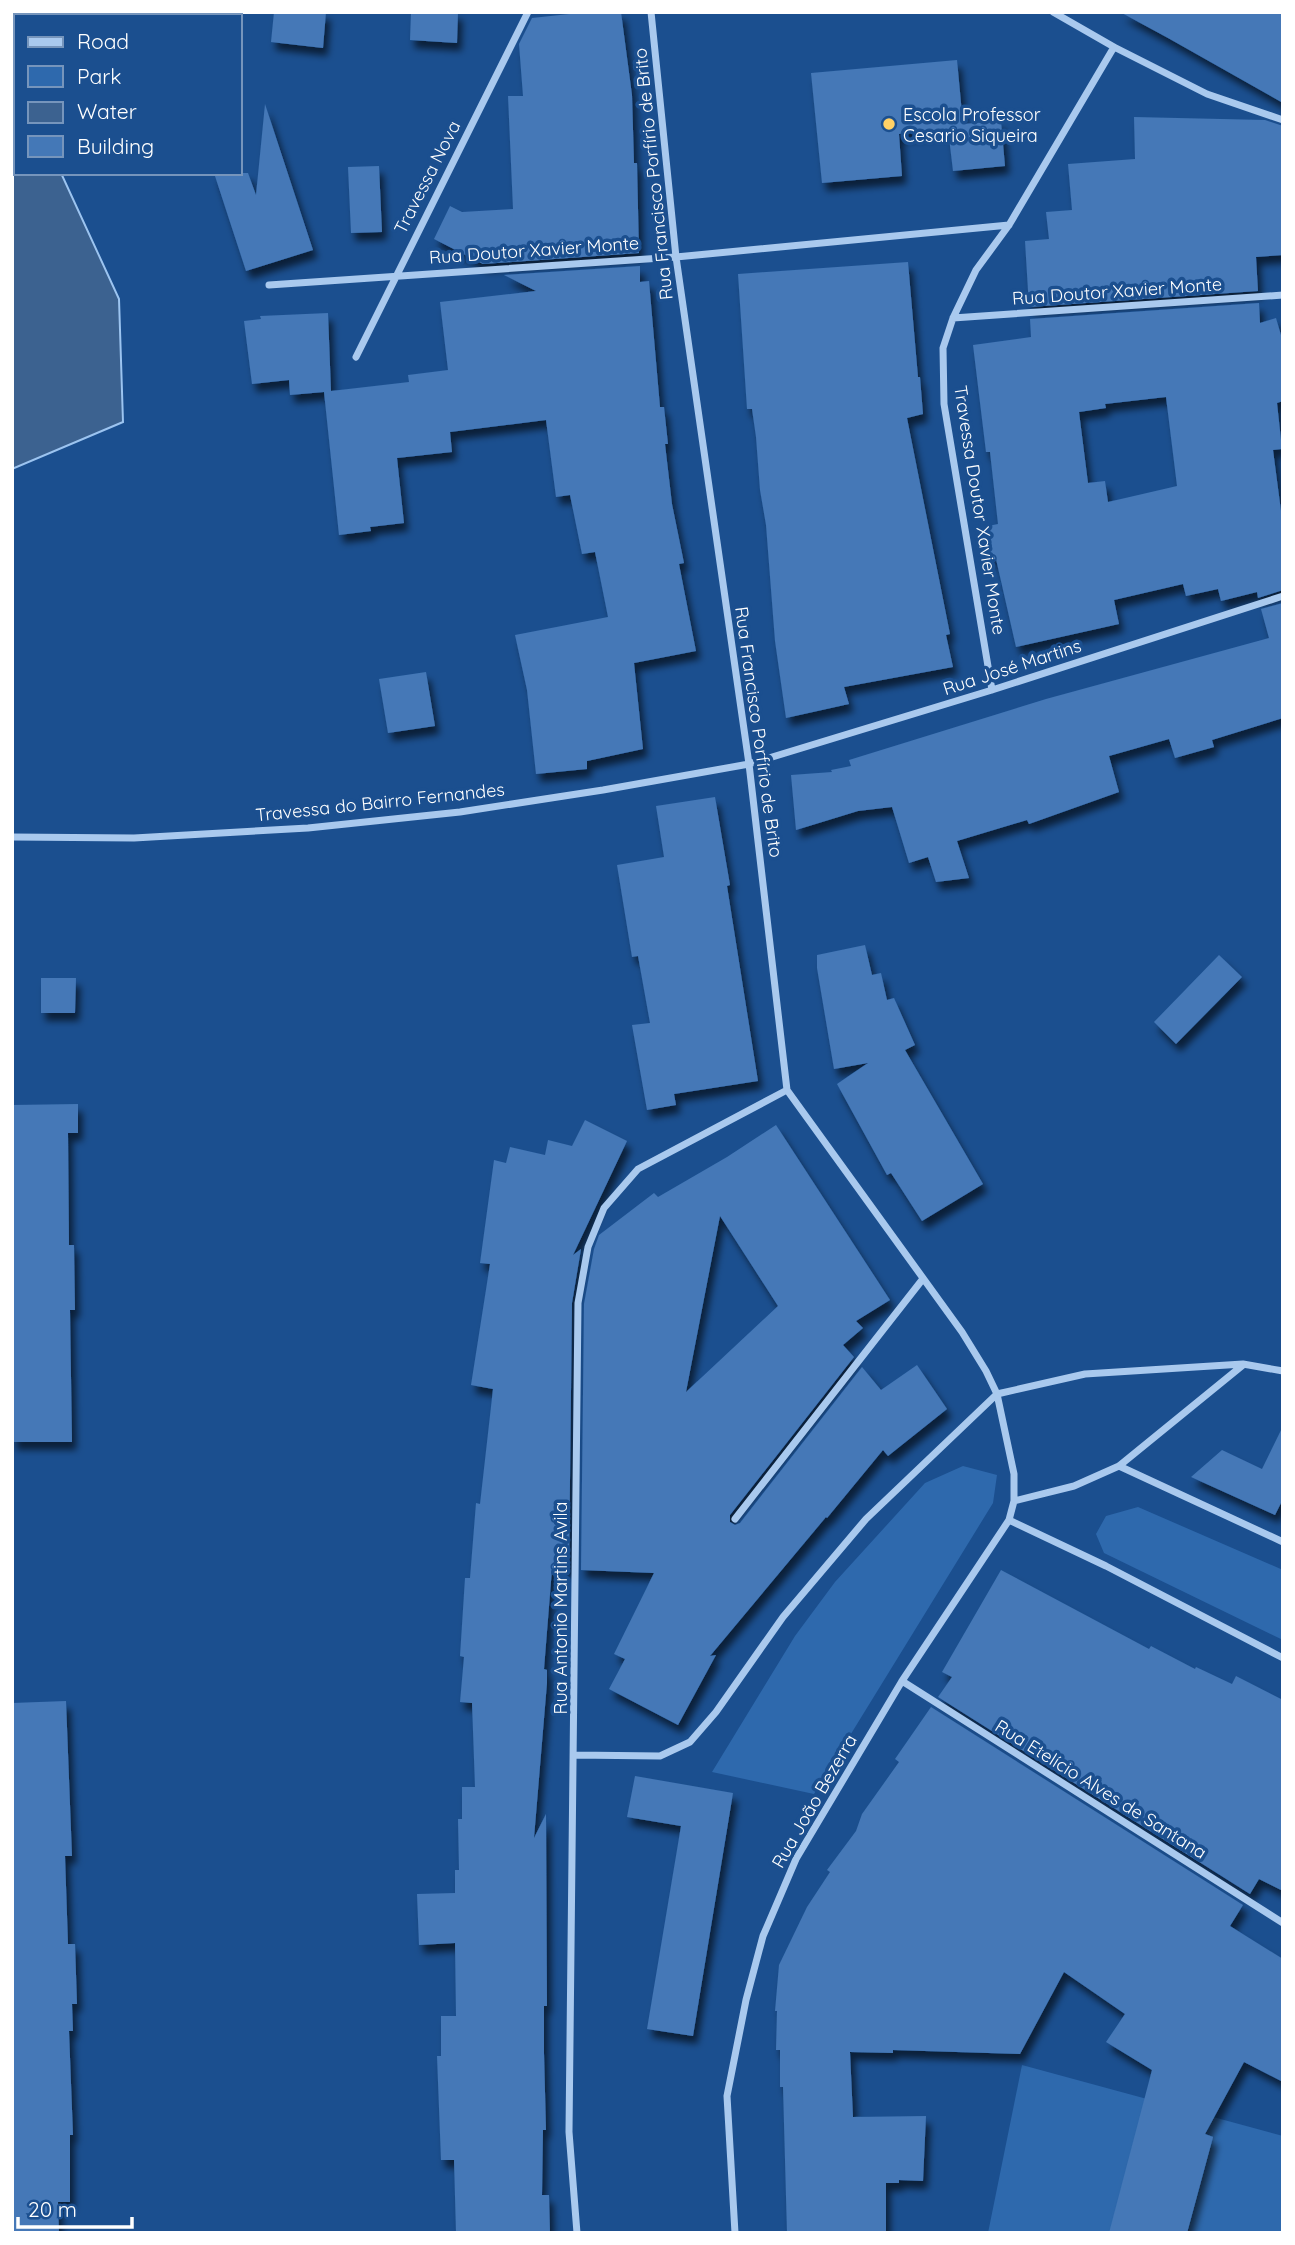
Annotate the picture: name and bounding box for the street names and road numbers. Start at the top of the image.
street label: Rua Francisco Porfírio de Brito [628,47,678,301]
street label: Travessa Nova [389,117,465,237]
street label: Rua Doutor Xavier Monte [428,231,640,269]
street label: Rua Doutor Xavier Monte [1011,272,1223,310]
street label: Travessa Doutor Xavier Monte [949,384,1011,636]
street label: Rua Francisco Porfírio de Brito [730,605,788,859]
street label: Rua José Martins [940,634,1084,700]
street label: Travessa do Bairro Fernandes [254,777,506,827]
street label: Rua Antonio Martins Avila [549,1502,572,1714]
street label: Rua Etelício Alves de Santana [991,1714,1211,1864]
street label: Rua João Bezerra [766,1730,862,1872]

